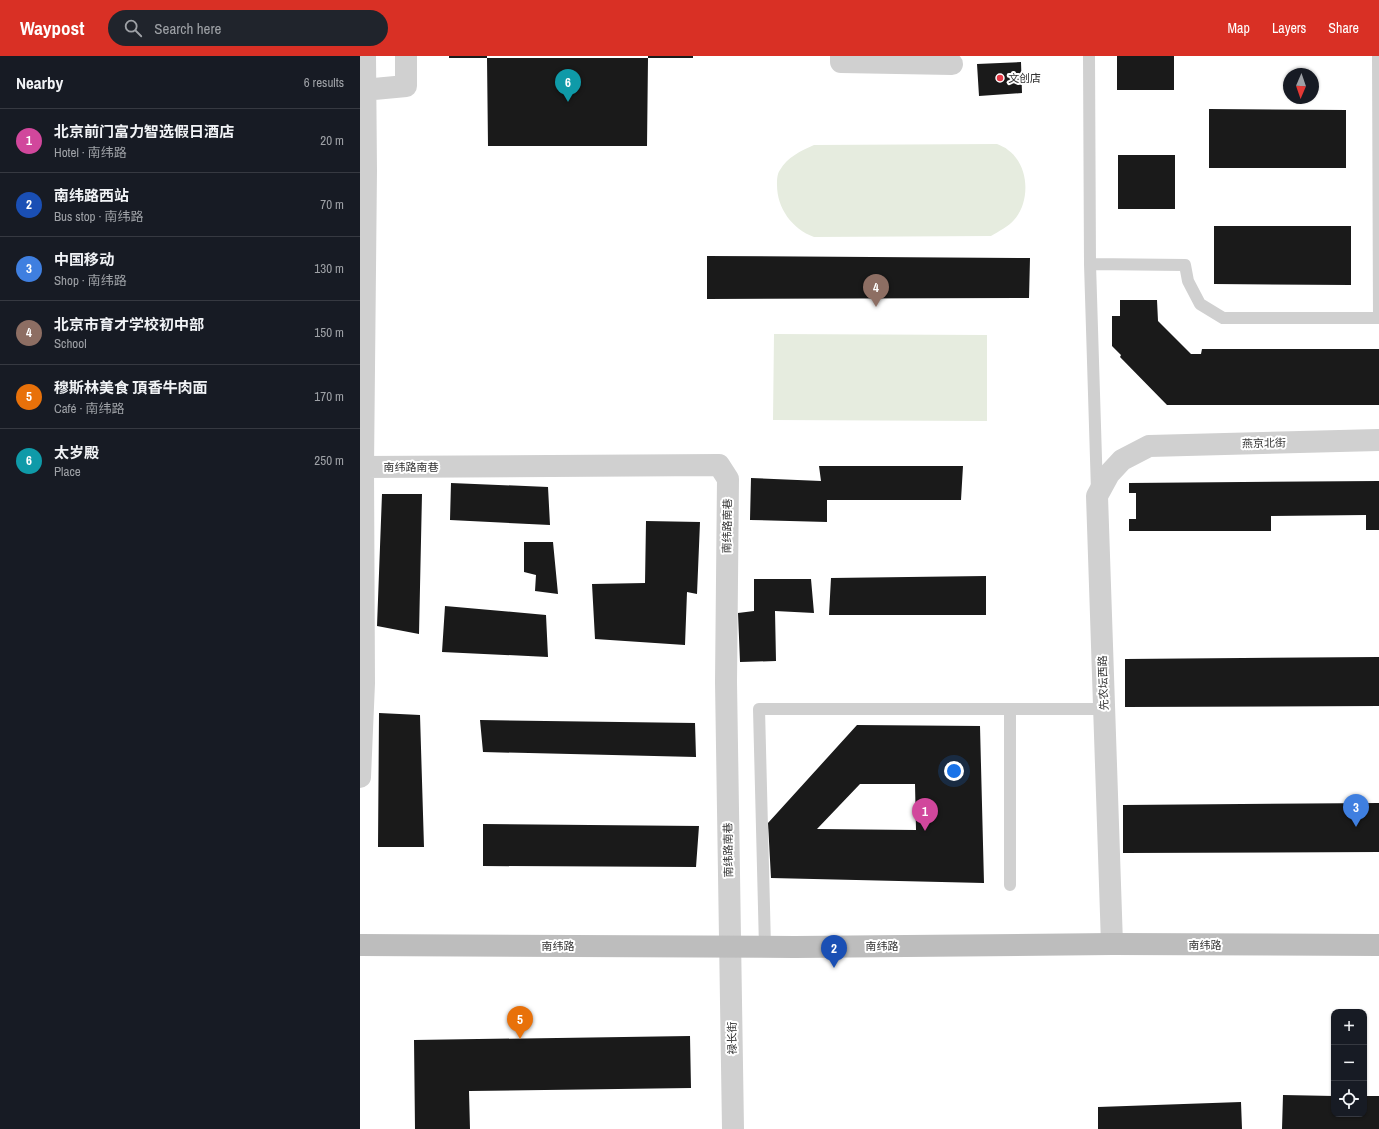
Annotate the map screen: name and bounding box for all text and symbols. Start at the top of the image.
search box [108,10,388,46]
text: Waypost [20,15,84,41]
icon: search [122,17,144,39]
text: Search here [154,18,221,39]
text: Map [1228,19,1250,37]
text: Layers [1272,19,1306,37]
text: Share [1328,19,1359,37]
north arrow [1283,68,1319,104]
pin: 6 [555,69,581,102]
text: Nearby [16,71,63,94]
place label: 文创店 [1008,71,1041,85]
marker: 文创店 [995,73,1005,83]
text: 6 results [304,74,344,91]
text: 北京前门富力智选假日酒店 [54,121,234,142]
text: 1 [26,132,32,149]
text: 20 m [320,132,344,149]
text: Hotel · 南纬路 [54,144,127,161]
text: 南纬路西站 [54,185,129,206]
text: 2 [26,196,32,213]
text: 70 m [320,196,344,213]
text: Bus stop · 南纬路 [54,208,143,225]
text: 中国移动 [54,249,114,270]
text: 3 [26,260,32,277]
text: 130 m [314,260,344,277]
text: Shop · 南纬路 [54,272,127,289]
pin: 4 [863,274,889,307]
text: 北京市育才学校初中部 [54,314,204,335]
text: 4 [26,324,32,341]
text: 150 m [314,324,344,341]
text: School [54,335,87,352]
text: 穆斯林美食 頂香牛肉面 [54,377,207,398]
text: 5 [26,388,32,405]
text: 170 m [314,388,344,405]
text: Café · 南纬路 [54,400,124,417]
street label: 燕京北街 [1242,436,1286,450]
text: 太岁殿 [54,442,99,463]
text: 6 [26,452,32,469]
text: 250 m [314,452,344,469]
street label: 南纬路南巷 [384,460,439,474]
text: Place [54,463,81,480]
street label: 南纬路南巷 [720,498,734,554]
street label: 先农坛西路 [1095,655,1111,711]
your location [944,761,964,781]
pin: 3 [1343,794,1369,827]
pin: 1 [912,798,938,831]
street label: 南纬路南巷 [721,822,735,878]
pin: 2 [821,935,847,968]
street label: 南纬路 [1189,938,1222,952]
street label: 南纬路 [542,939,575,953]
street label: 南纬路 [866,939,899,953]
pin: 5 [507,1006,533,1039]
map controls [1331,1009,1367,1117]
button: + [1331,1009,1367,1045]
street label: 禄长街 [725,1021,739,1055]
button: − [1331,1045,1367,1081]
button: locate [1331,1081,1367,1117]

